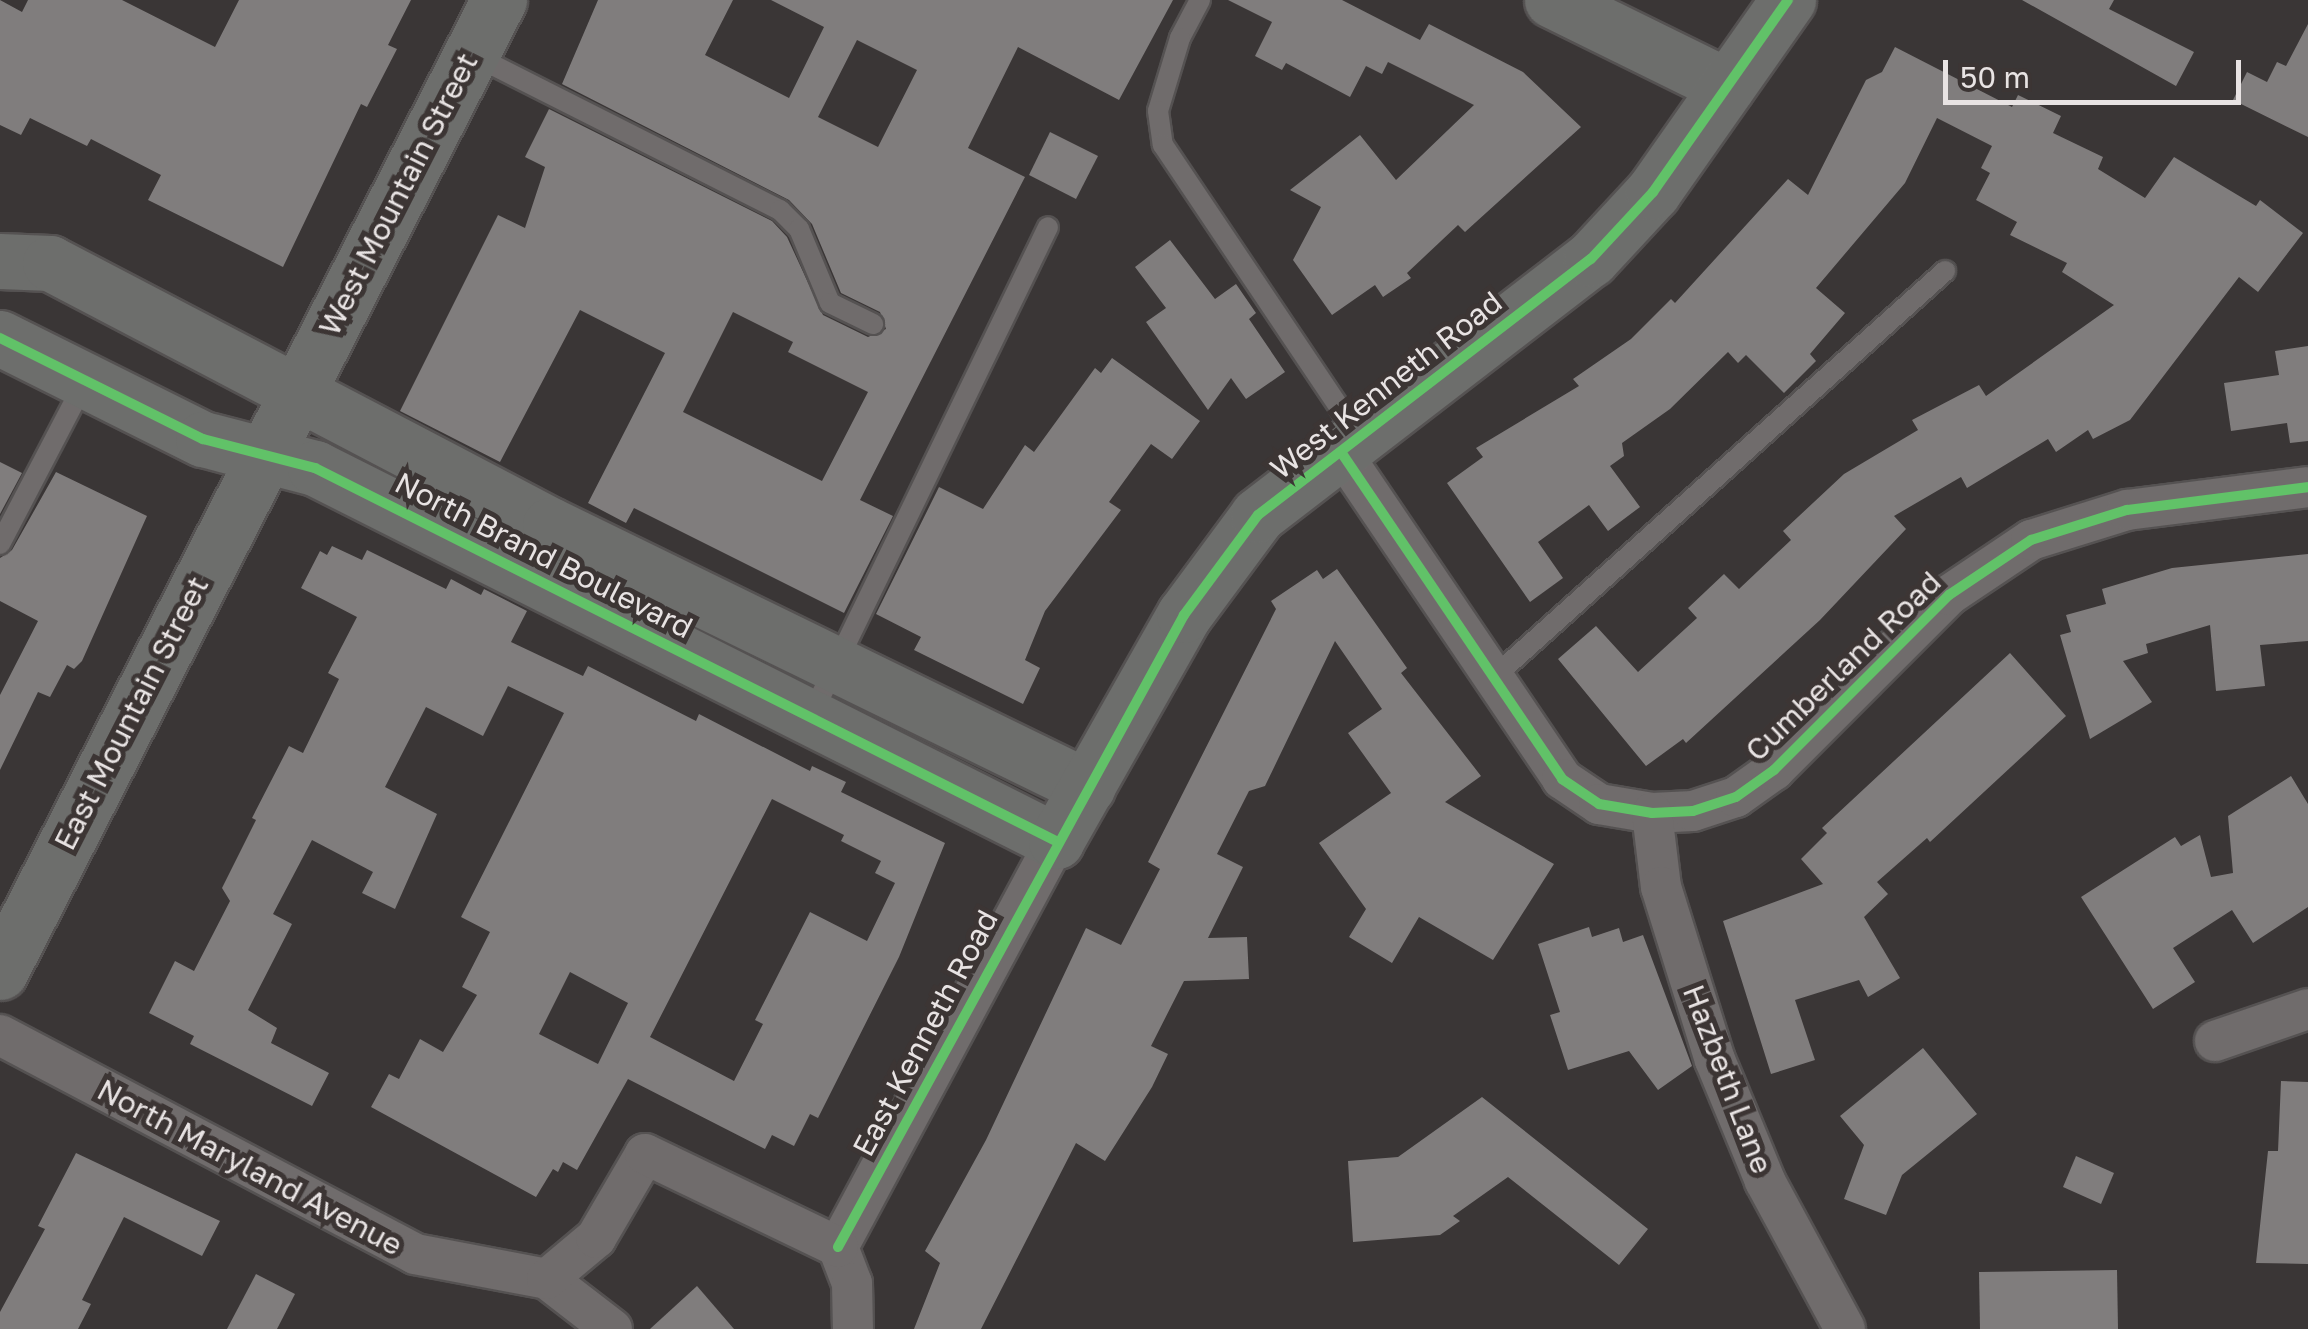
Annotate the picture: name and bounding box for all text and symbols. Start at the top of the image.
scale bar [1948,40,2246,102]
street label: West Mountain Street [311,47,485,341]
text: 50 m [1960,59,2030,95]
street label: West Kenneth Road [1263,283,1509,487]
street label: North Brand Boulevard [389,464,699,646]
street label: Cumberland Road [1738,564,1948,768]
street label: East Mountain Street [46,570,216,856]
street label: East Kenneth Road [845,904,1005,1162]
street label: Hazbeth Lane [1676,980,1780,1178]
street label: North Maryland Avenue [91,1071,409,1263]

